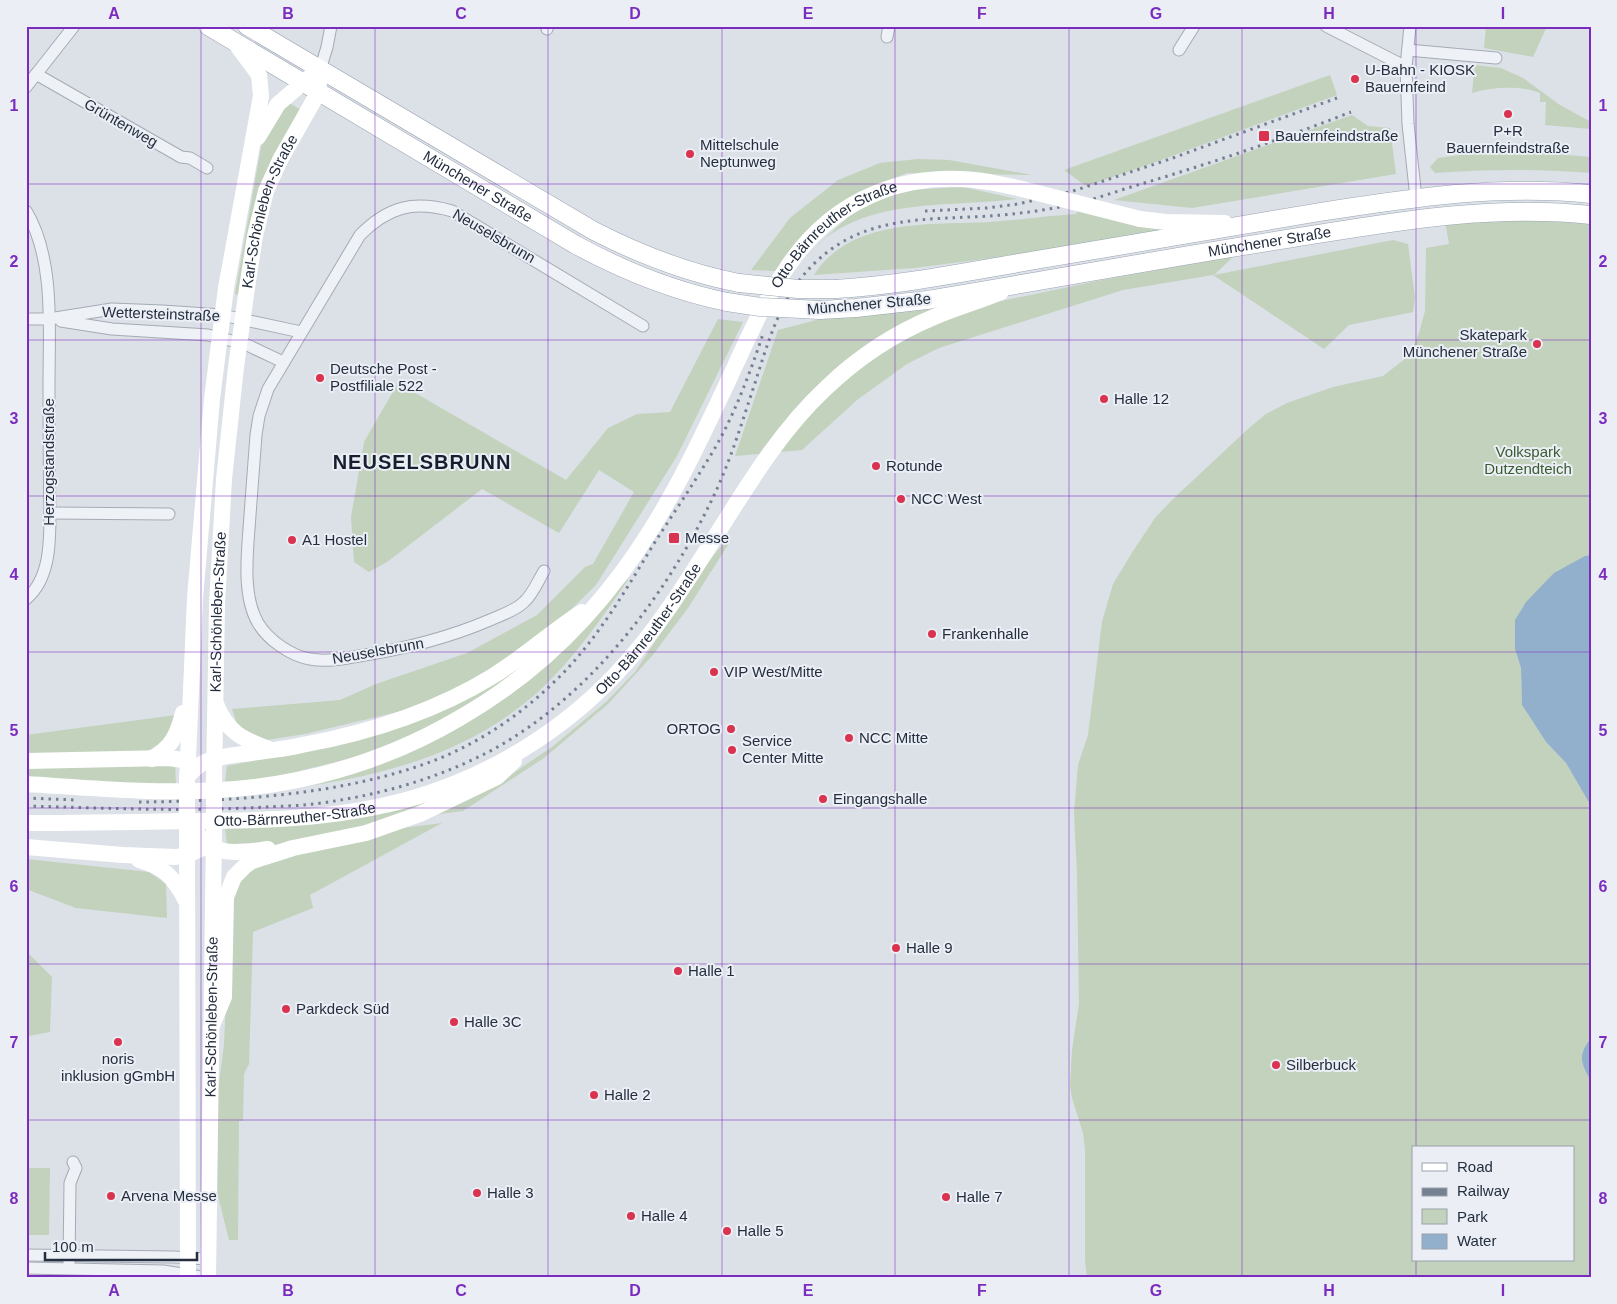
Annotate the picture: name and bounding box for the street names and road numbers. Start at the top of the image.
street label: Grüntenweg [82,95,161,150]
street label: Karl-Schönleben-Straße [238,131,301,289]
street label: Münchener Straße [420,147,536,225]
street label: Otto-Bärnreuther-Straße [767,177,899,291]
street label: Neuselsbrunn [450,205,539,266]
street label: Münchener Straße [1207,223,1332,260]
street label: Münchener Straße [806,290,932,317]
street label: Wettersteinstraße [102,303,220,324]
street label: Herzogstandstraße [40,398,57,526]
street label: Karl-Schönleben-Straße [207,531,229,693]
street label: Otto-Bärnreuther-Straße [591,560,704,698]
street label: Neuselsbrunn [331,634,425,667]
street label: Otto-Bärnreuther-Straße [214,798,377,829]
street label: Karl-Schönleben-Straße [201,936,221,1098]

